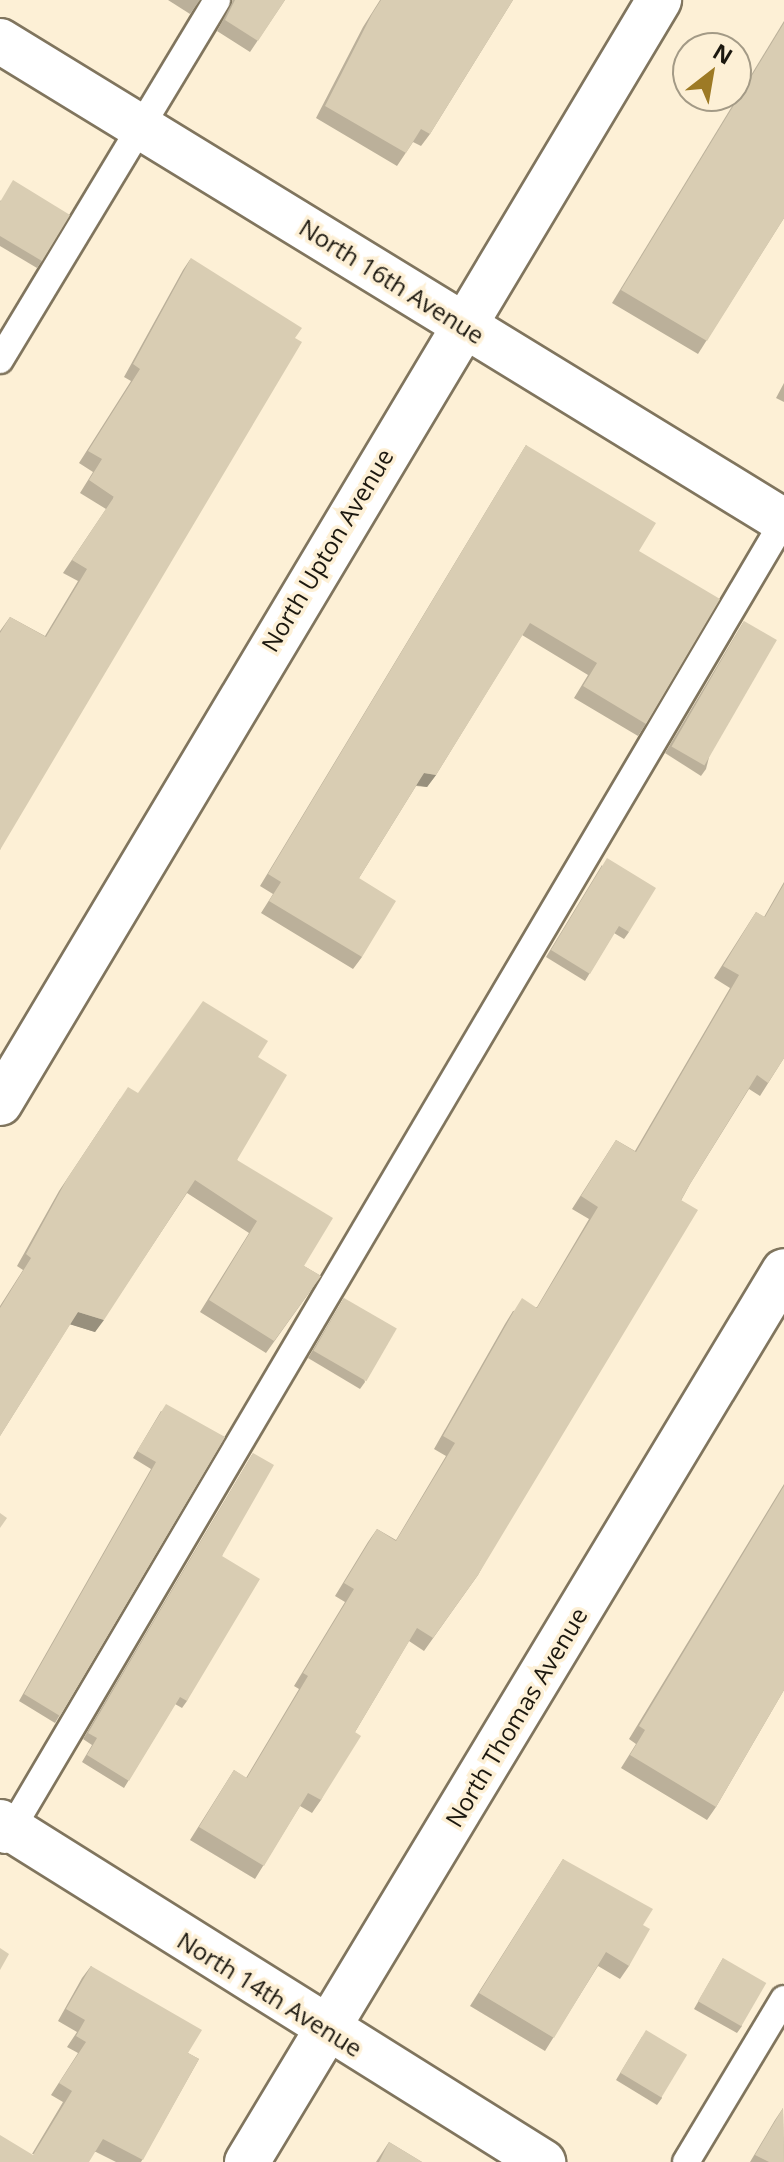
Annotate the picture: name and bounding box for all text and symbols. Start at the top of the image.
north arrow [672,32,752,112]
text: N [708,36,739,71]
street label: North 16th Avenue [294,213,490,349]
street label: North Upton Avenue [255,443,399,657]
street label: North Thomas Avenue [439,1602,593,1832]
street label: North 14th Avenue [172,1926,368,2062]

